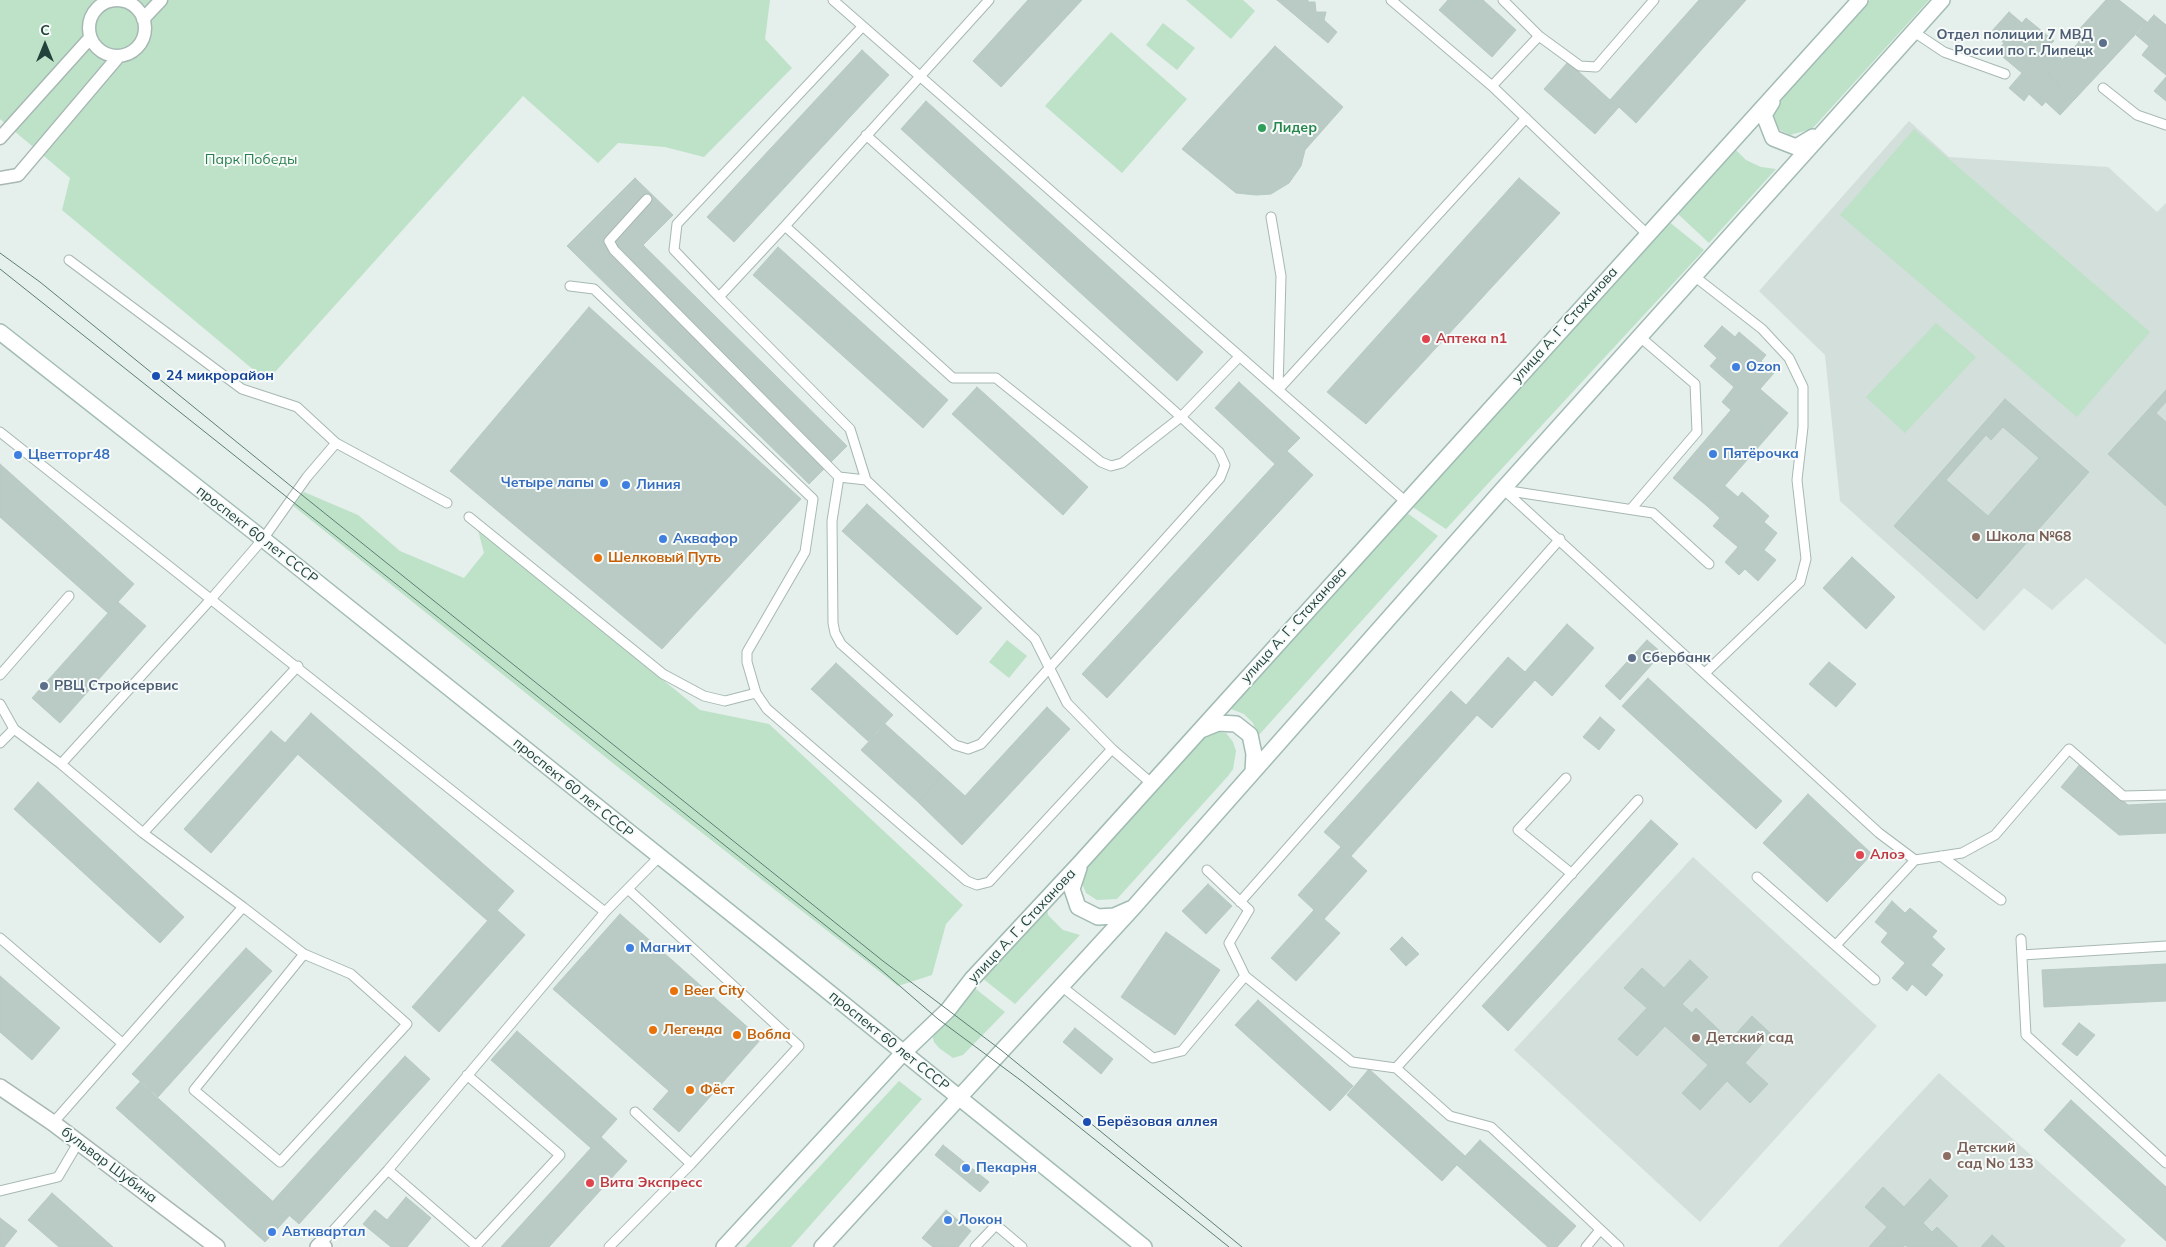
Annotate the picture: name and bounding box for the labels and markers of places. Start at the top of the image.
place label: Отдел полиции 7 МВД России по г. Липецк [1937,27,2093,59]
marker: Отдел полиции 7 МВД России по г. Липецк [2097,37,2109,49]
place label: Лидер [1272,120,1317,136]
marker: Лидер [1256,122,1268,134]
place label: Аптека n1 [1436,331,1507,347]
marker: Аптека n1 [1420,333,1432,345]
place label: Ozon [1746,359,1781,375]
marker: Ozon [1730,361,1742,373]
place label: 24 микрорайон [166,368,274,384]
marker: 24 микрорайон [150,370,162,382]
place label: Пятёрочка [1723,446,1799,462]
place label: Цветторг48 [28,447,110,463]
marker: Пятёрочка [1707,448,1719,460]
marker: Цветторг48 [12,449,24,461]
place label: Четыре лапы [501,475,594,491]
marker: Четыре лапы [598,477,610,489]
place label: Линия [636,477,681,493]
marker: Линия [620,479,632,491]
place label: Школа №68 [1986,529,2071,545]
place label: Аквафор [673,531,738,547]
marker: Школа №68 [1970,531,1982,543]
marker: Аквафор [657,533,669,545]
place label: Шелковый Путь [608,550,721,566]
marker: Шелковый Путь [592,552,604,564]
place label: Сбербанк [1642,650,1711,666]
marker: Сбербанк [1626,652,1638,664]
place label: РВЦ Стройсервис [54,678,179,694]
marker: РВЦ Стройсервис [38,680,50,692]
place label: Алоэ [1870,847,1905,863]
marker: Алоэ [1854,849,1866,861]
place label: Магнит [640,940,692,956]
marker: Магнит [624,942,636,954]
place label: Beer City [684,983,745,999]
marker: Beer City [668,985,680,997]
place label: Легенда [663,1022,722,1038]
marker: Легенда [647,1024,659,1036]
place label: Вобла [747,1027,791,1043]
marker: Вобла [731,1029,743,1041]
place label: Детский сад [1706,1030,1793,1046]
marker: Детский сад [1690,1032,1702,1044]
place label: Фёст [700,1082,735,1098]
marker: Фёст [684,1084,696,1096]
place label: Берёзовая аллея [1097,1114,1218,1130]
marker: Берёзовая аллея [1081,1116,1093,1128]
place label: Детский сад No 133 [1957,1140,2034,1172]
marker: Детский сад No 133 [1941,1150,1953,1162]
place label: Пекарня [976,1160,1037,1176]
marker: Пекарня [960,1162,972,1174]
place label: Вита Экспресс [600,1175,703,1191]
marker: Вита Экспресс [584,1177,596,1189]
place label: Локон [958,1212,1002,1228]
marker: Локон [942,1214,954,1226]
place label: Автквартал [282,1224,366,1240]
marker: Автквартал [266,1226,278,1238]

